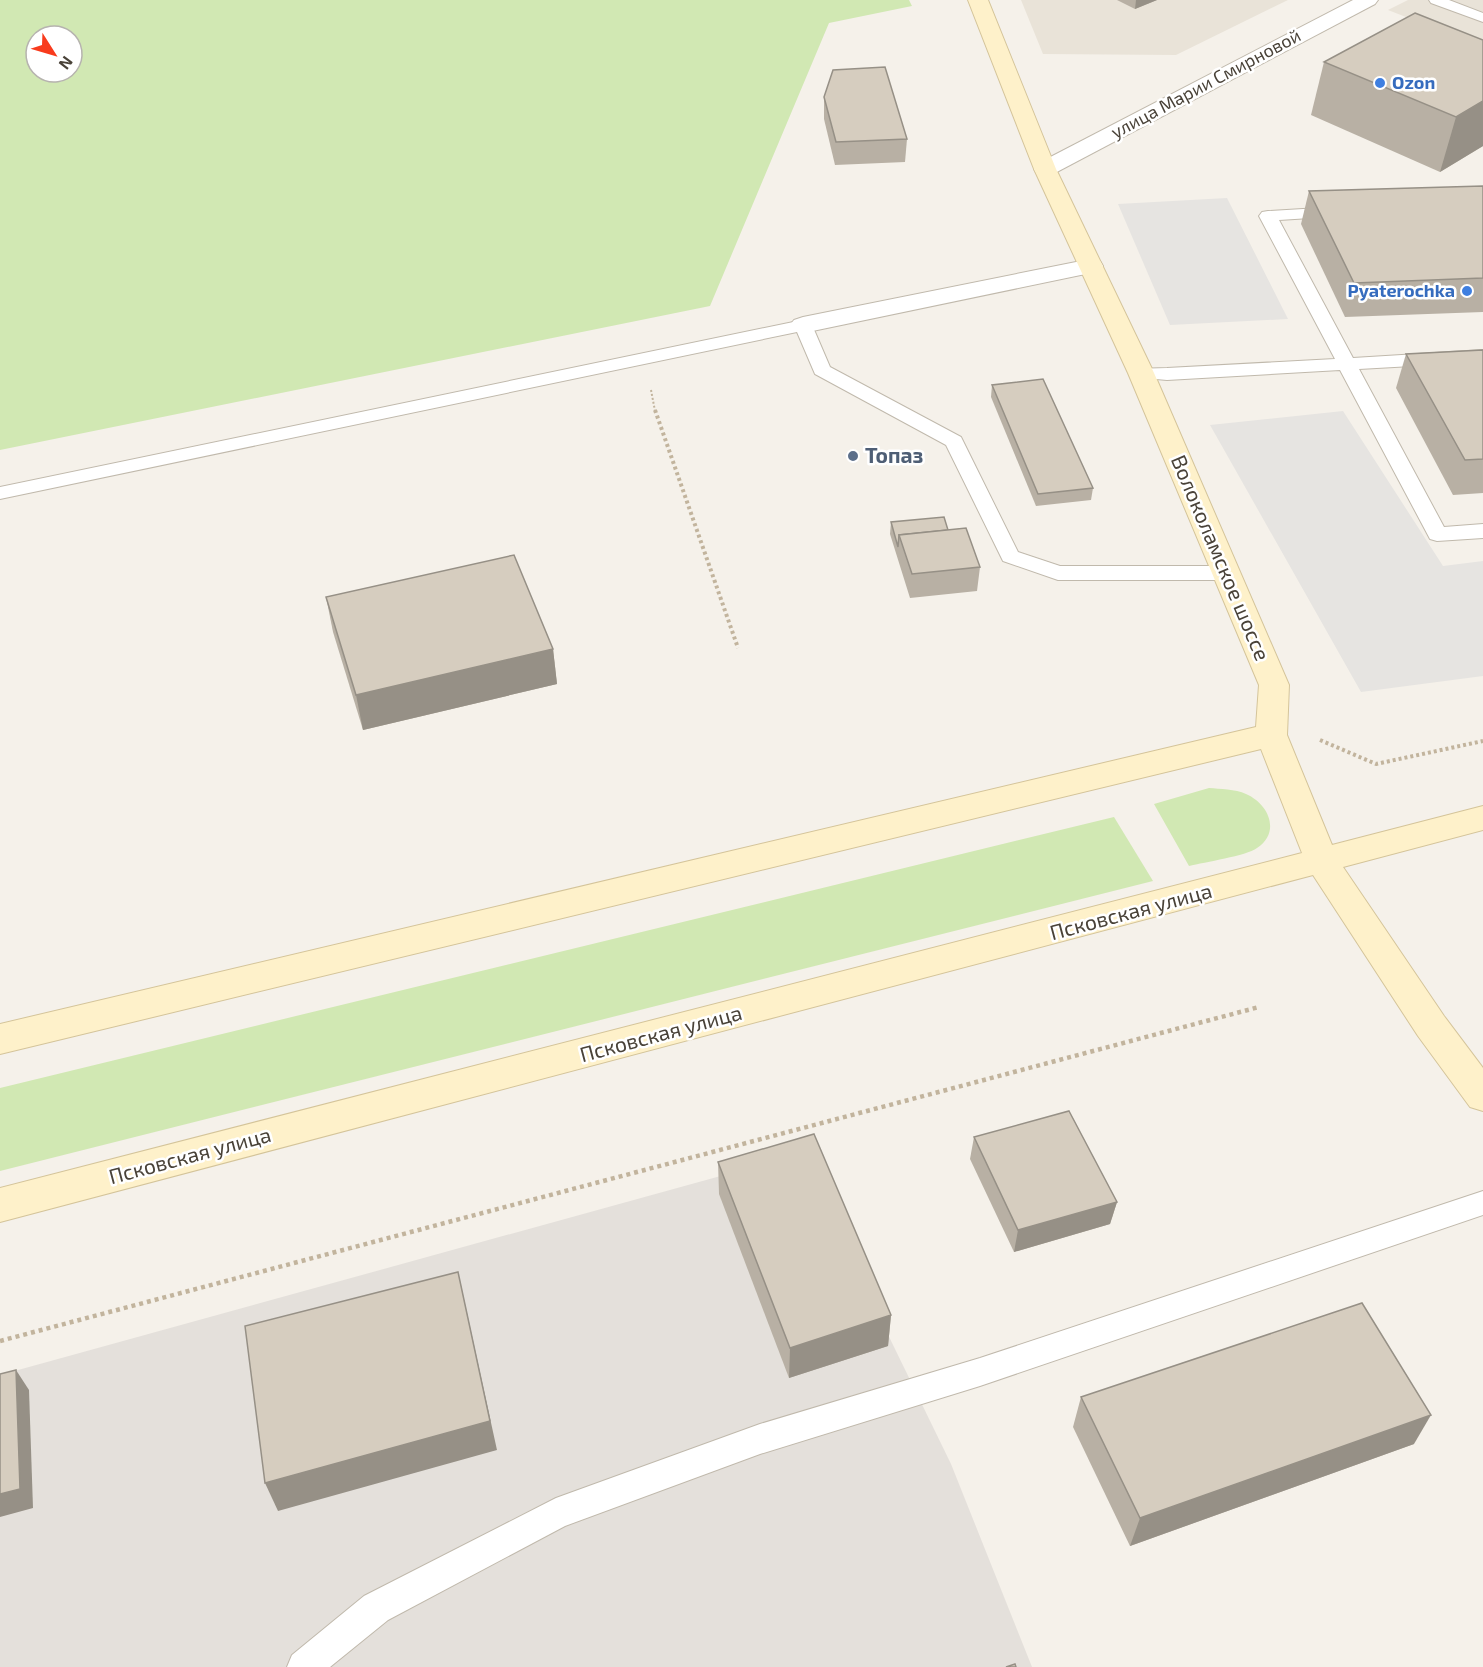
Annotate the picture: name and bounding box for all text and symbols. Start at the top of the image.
north arrow [24,24,84,84]
street label: улица Марии Смирновой [1107,24,1304,143]
text: N [55,53,77,74]
place label: Ozon [1392,71,1435,93]
marker: Ozon [1373,76,1387,90]
place label: Pyaterochka [1348,279,1455,301]
marker: Pyaterochka [1460,284,1474,298]
place label: Топаз [865,442,924,467]
marker: Топаз [846,449,860,463]
street label: Волоколамское шоссе [1167,451,1276,664]
street label: Псковская улица [1047,877,1215,945]
street label: Псковская улица [577,999,745,1067]
street label: Псковская улица [106,1121,274,1189]

